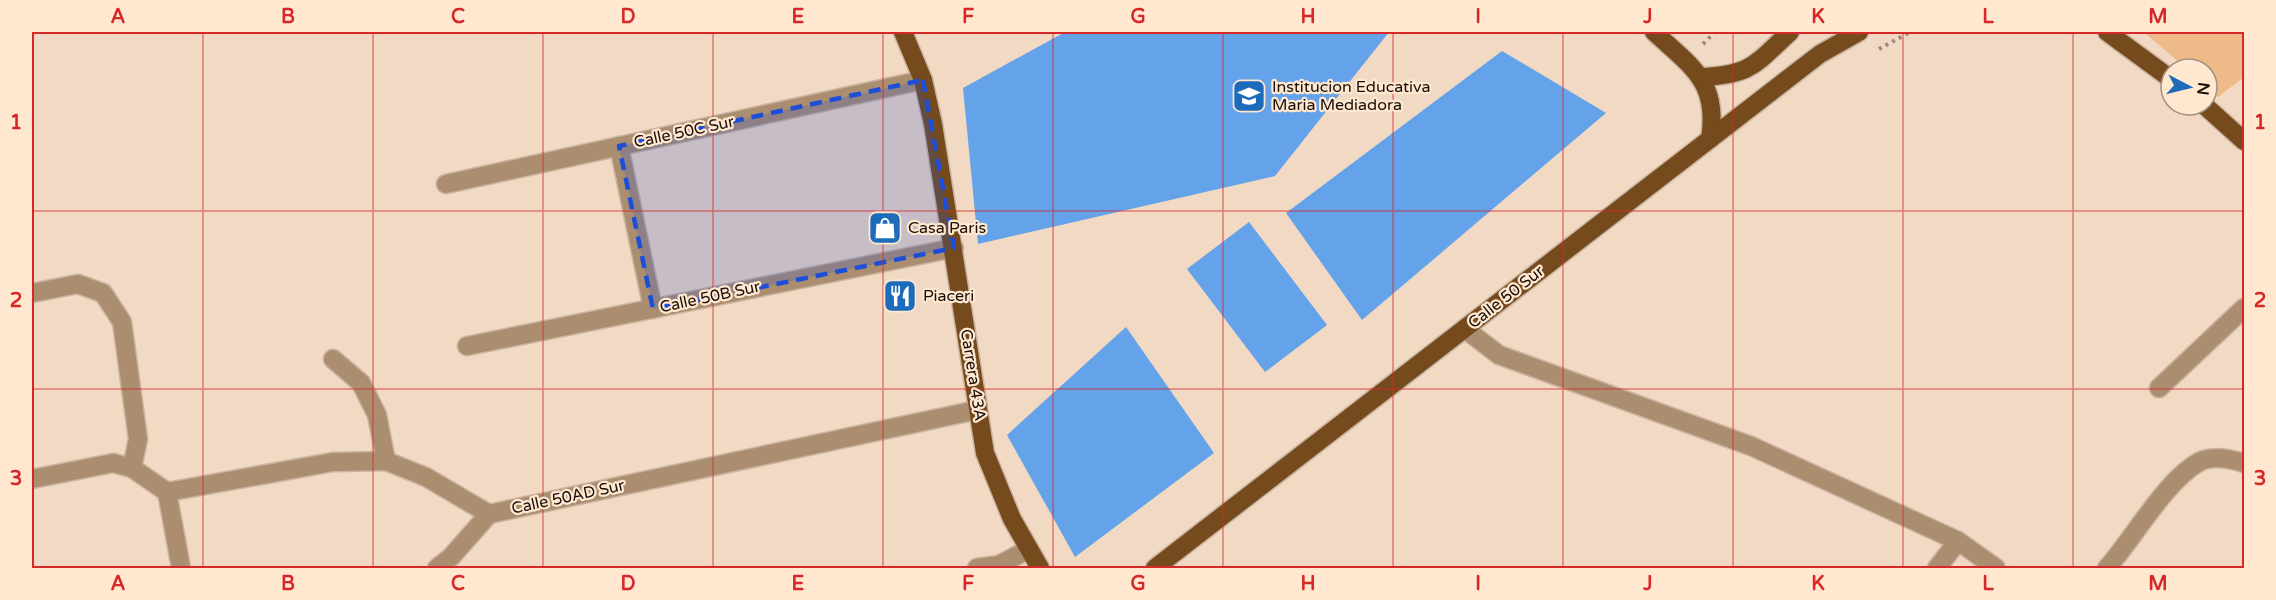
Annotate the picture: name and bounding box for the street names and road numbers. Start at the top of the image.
street label: Calle 50C Sur [632,111,737,152]
street label: Calle 50 Sur [1464,261,1549,333]
street label: Calle 50B Sur [658,276,763,317]
street label: Carrera 43A [956,328,990,422]
street label: Calle 50AD Sur [510,475,627,519]

